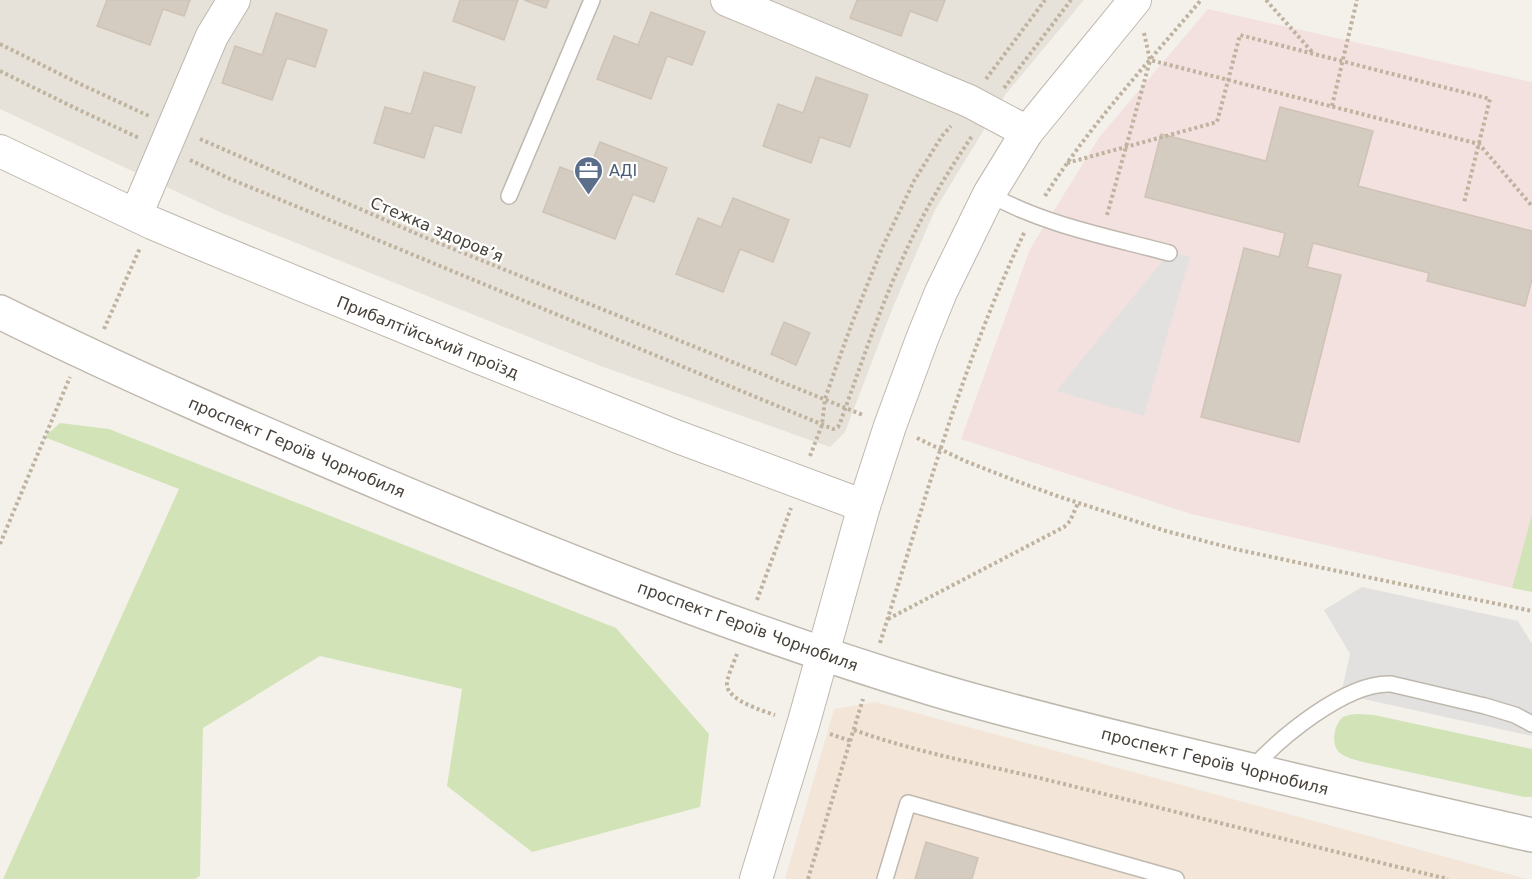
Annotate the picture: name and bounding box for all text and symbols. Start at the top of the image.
office icon: АДІ [572,154,604,196]
place label: АДІ [609,161,637,180]
street label: Стежка здоров’я [367,193,506,266]
street label: Прибалтійський проїзд [334,292,522,383]
street label: проспект Героїв Чорнобиля [186,393,408,502]
street label: проспект Героїв Чорнобиля [635,578,861,675]
street label: проспект Героїв Чорнобиля [1099,724,1330,799]

